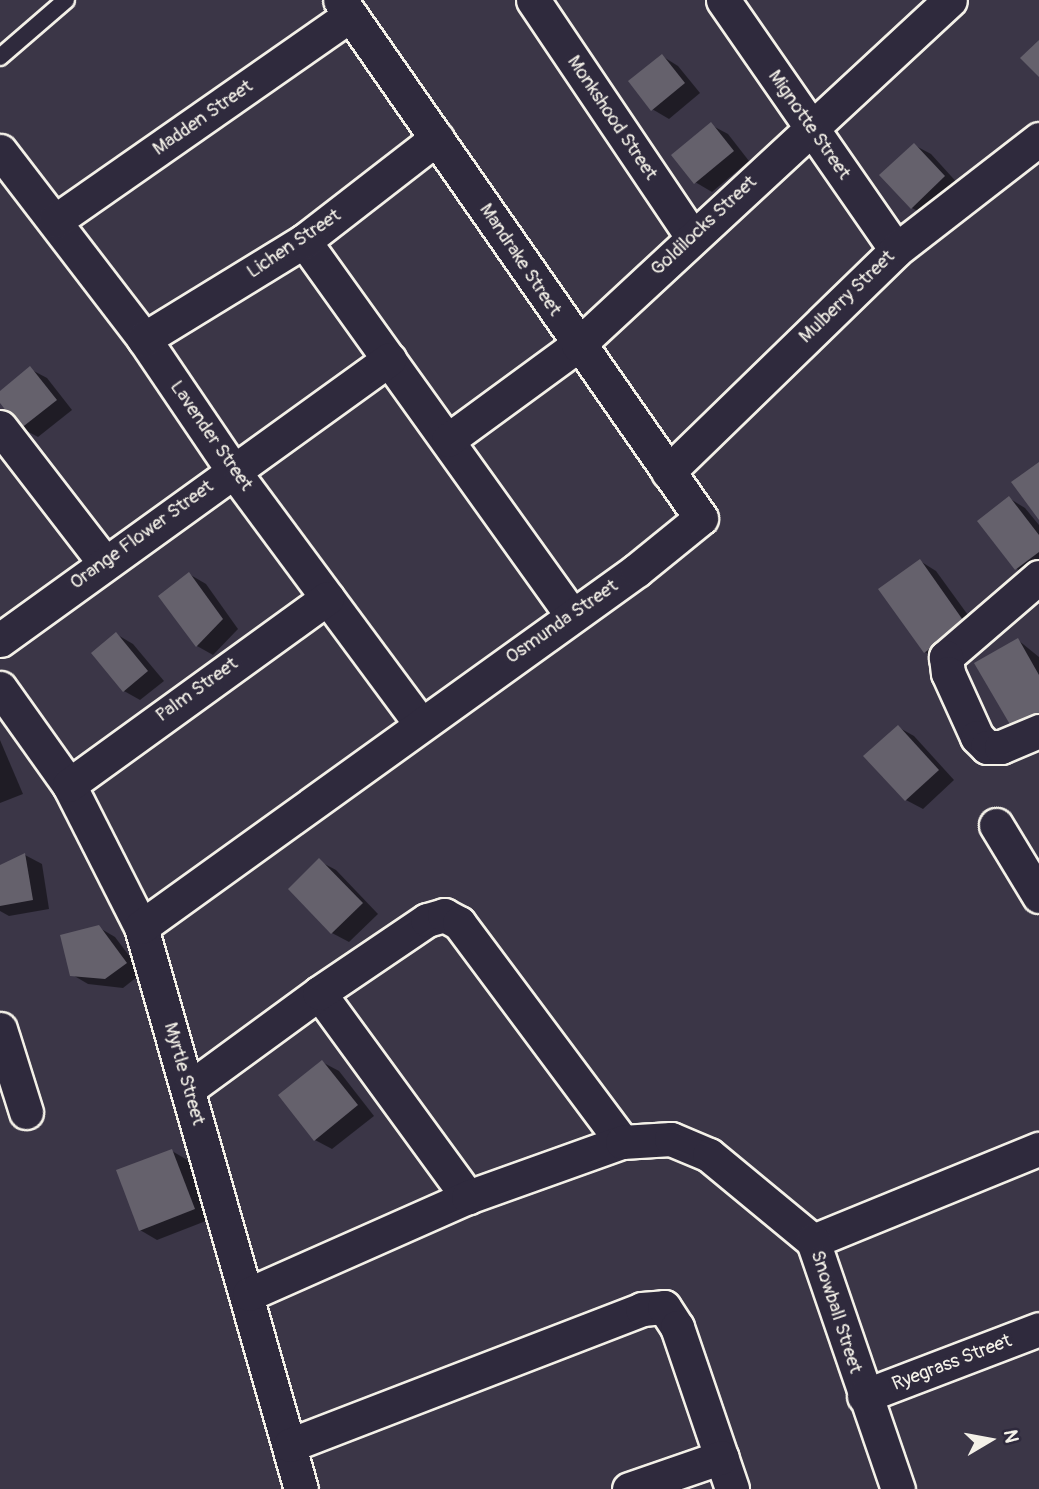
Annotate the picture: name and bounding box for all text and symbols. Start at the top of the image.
street label: Monkshood Street [562,51,662,185]
street label: Mignotte Street [763,66,855,184]
street label: Madden Street [149,75,257,161]
street label: Goldilocks Street [646,171,762,281]
street label: Mandrake Street [474,200,566,320]
street label: Lichen Street [243,204,345,284]
street label: Mulberry Street [795,246,899,348]
street label: Lavender Street [165,377,257,495]
street label: Orange Flower Street [66,475,218,595]
street label: Osmunda Street [502,575,622,669]
street label: Palm Street [152,653,242,727]
street label: Myrtle Street [158,1020,210,1128]
street label: Snowball Street [805,1248,867,1376]
street label: Ryegrass Street [889,1330,1015,1396]
north arrow [955,1405,1025,1475]
text: N [998,1428,1024,1445]

